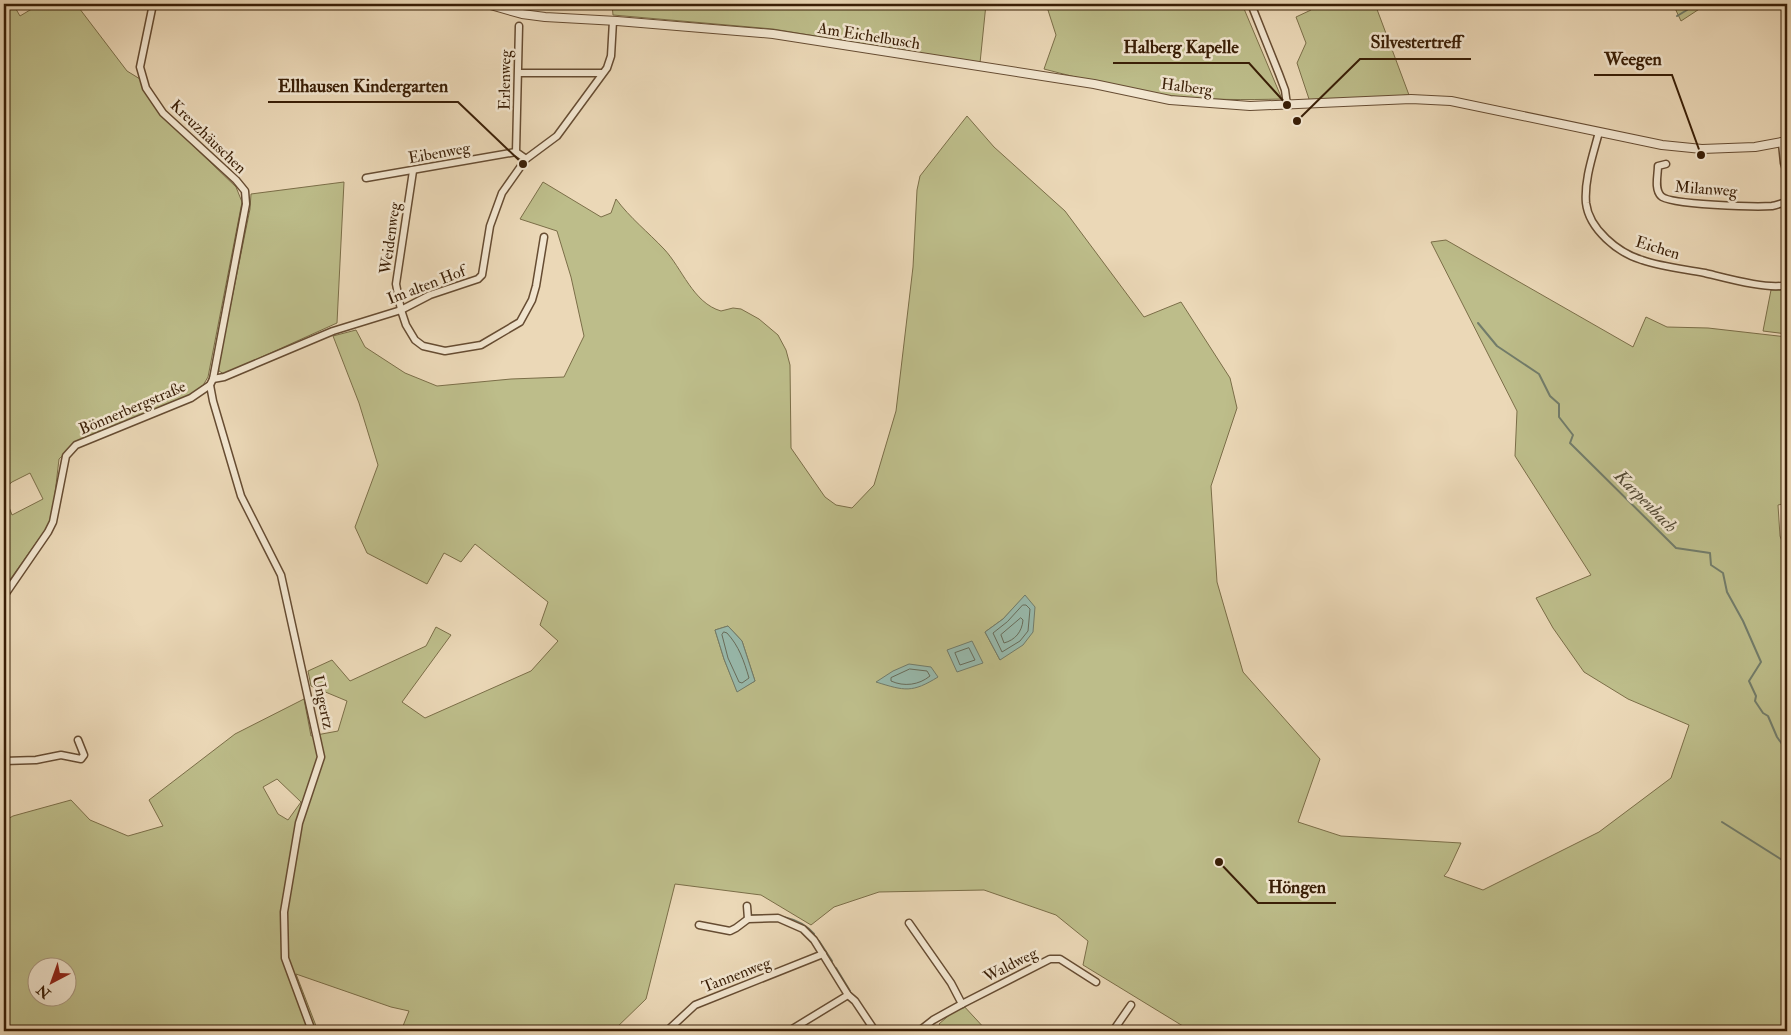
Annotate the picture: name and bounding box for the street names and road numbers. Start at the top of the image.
street label: Am Eichelbusch [815,18,922,54]
street label: Erlenweg [494,48,516,110]
street label: Halberg [1160,74,1215,100]
street label: Kreuzhäuschen [166,95,251,178]
street label: Eibenweg [407,138,473,168]
street label: Milanweg [1674,177,1739,201]
street label: Weidenweg [375,200,405,276]
street label: Eichen [1633,232,1682,264]
street label: Im alten Hof [384,260,471,309]
street label: Bönnerbergstraße [76,376,189,439]
street label: Ungertz [308,673,339,731]
street label: Waldweg [979,942,1042,987]
street label: Tannenweg [699,952,775,997]

